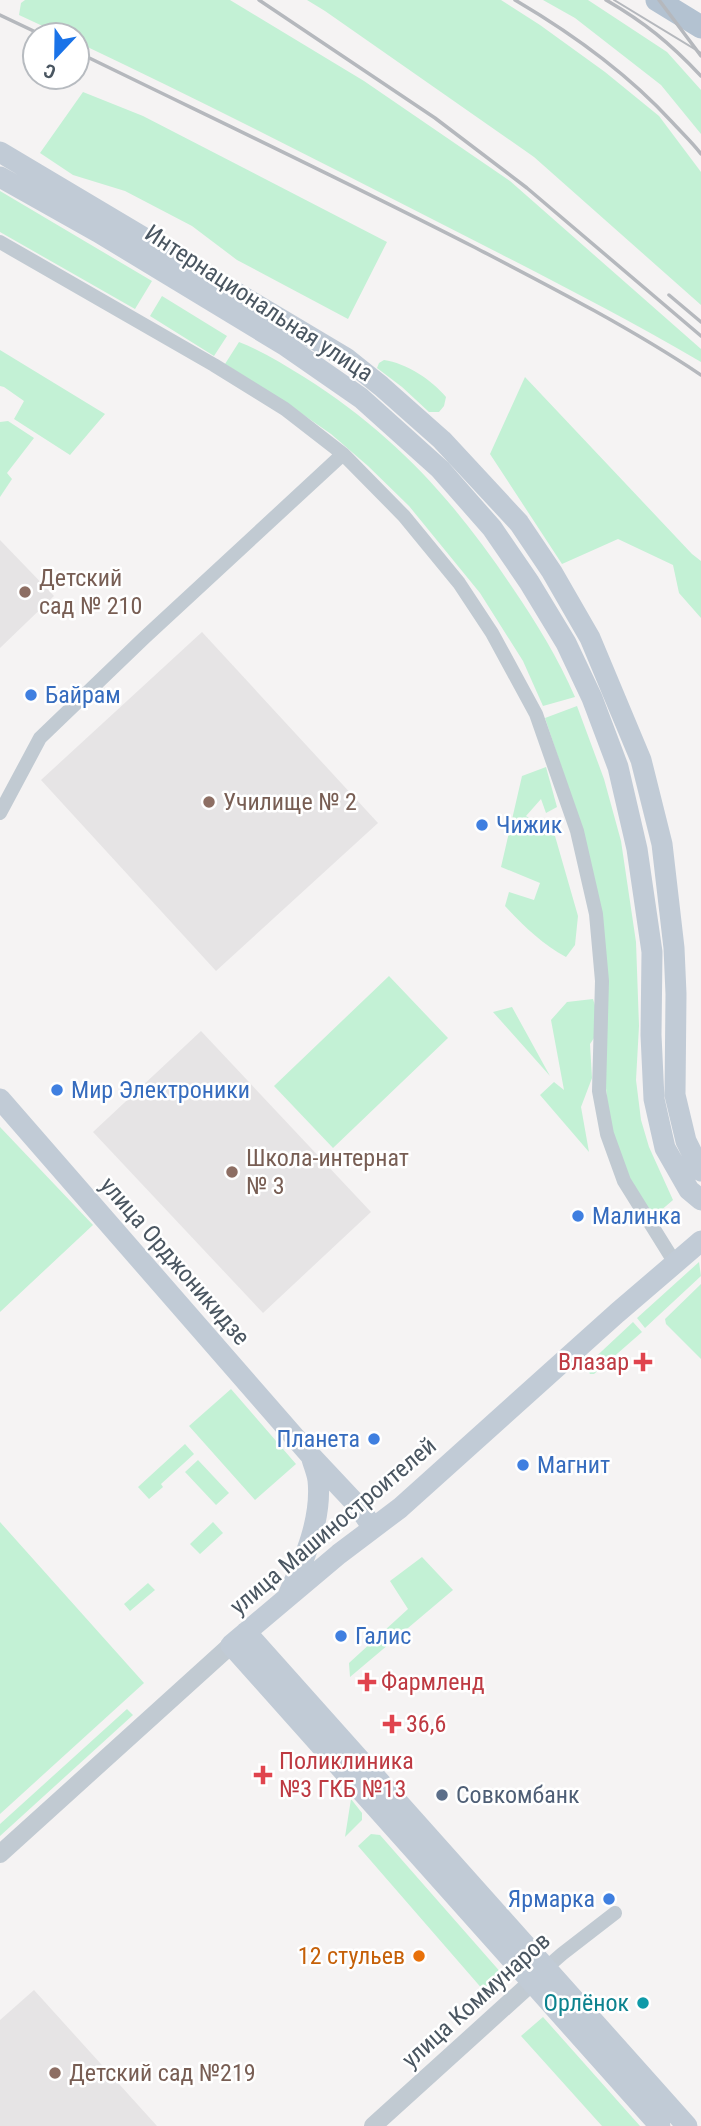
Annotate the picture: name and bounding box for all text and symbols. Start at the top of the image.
north arrow [21,21,91,91]
text: С [40,59,59,84]
street label: Интернациональная улица [140,219,378,387]
place label: Детский сад № 210 [39,564,142,620]
marker: Детский сад № 210 [17,584,33,600]
place label: Байрам [45,681,121,709]
marker: Байрам [23,687,39,703]
place label: Училище № 2 [223,788,357,816]
marker: Училище № 2 [201,794,217,810]
place label: Чижик [496,811,563,839]
marker: Чижик [474,817,490,833]
place label: Мир Электроники [71,1076,250,1104]
marker: Мир Электроники [49,1082,65,1098]
place label: Школа-интернат № 3 [246,1144,409,1200]
marker: Школа-интернат № 3 [224,1164,240,1180]
street label: улица Орджоникидзе [94,1171,256,1351]
place label: Малинка [592,1202,681,1230]
marker: Малинка [570,1208,586,1224]
place label: Влазар [558,1348,629,1376]
marker: Влазар [635,1354,651,1370]
place label: Планета [277,1425,360,1453]
marker: Планета [366,1431,382,1447]
street label: улица Машиностроителей [224,1432,442,1620]
place label: Магнит [537,1451,610,1479]
marker: Магнит [515,1457,531,1473]
place label: Галис [355,1622,411,1650]
marker: Галис [333,1628,349,1644]
place label: Фармленд [381,1668,485,1696]
marker: Фармленд [359,1674,375,1690]
place label: 36,6 [406,1710,446,1738]
marker: 36,6 [384,1716,400,1732]
place label: Поликлиника №3 ГКБ №13 [279,1747,414,1803]
marker: Поликлиника №3 ГКБ №13 [253,1765,273,1785]
place label: Совкомбанк [456,1781,580,1809]
marker: Совкомбанк [434,1787,450,1803]
place label: Ярмарка [508,1885,595,1913]
marker: Ярмарка [601,1891,617,1907]
street label: улица Коммунаров [396,1926,556,2074]
place label: 12 стульев [298,1942,405,1970]
marker: 12 стульев [411,1948,427,1964]
place label: Орлёнок [544,1989,629,2017]
marker: Орлёнок [635,1995,651,2011]
place label: Детский сад №219 [69,2059,256,2087]
marker: Детский сад №219 [47,2065,63,2081]

